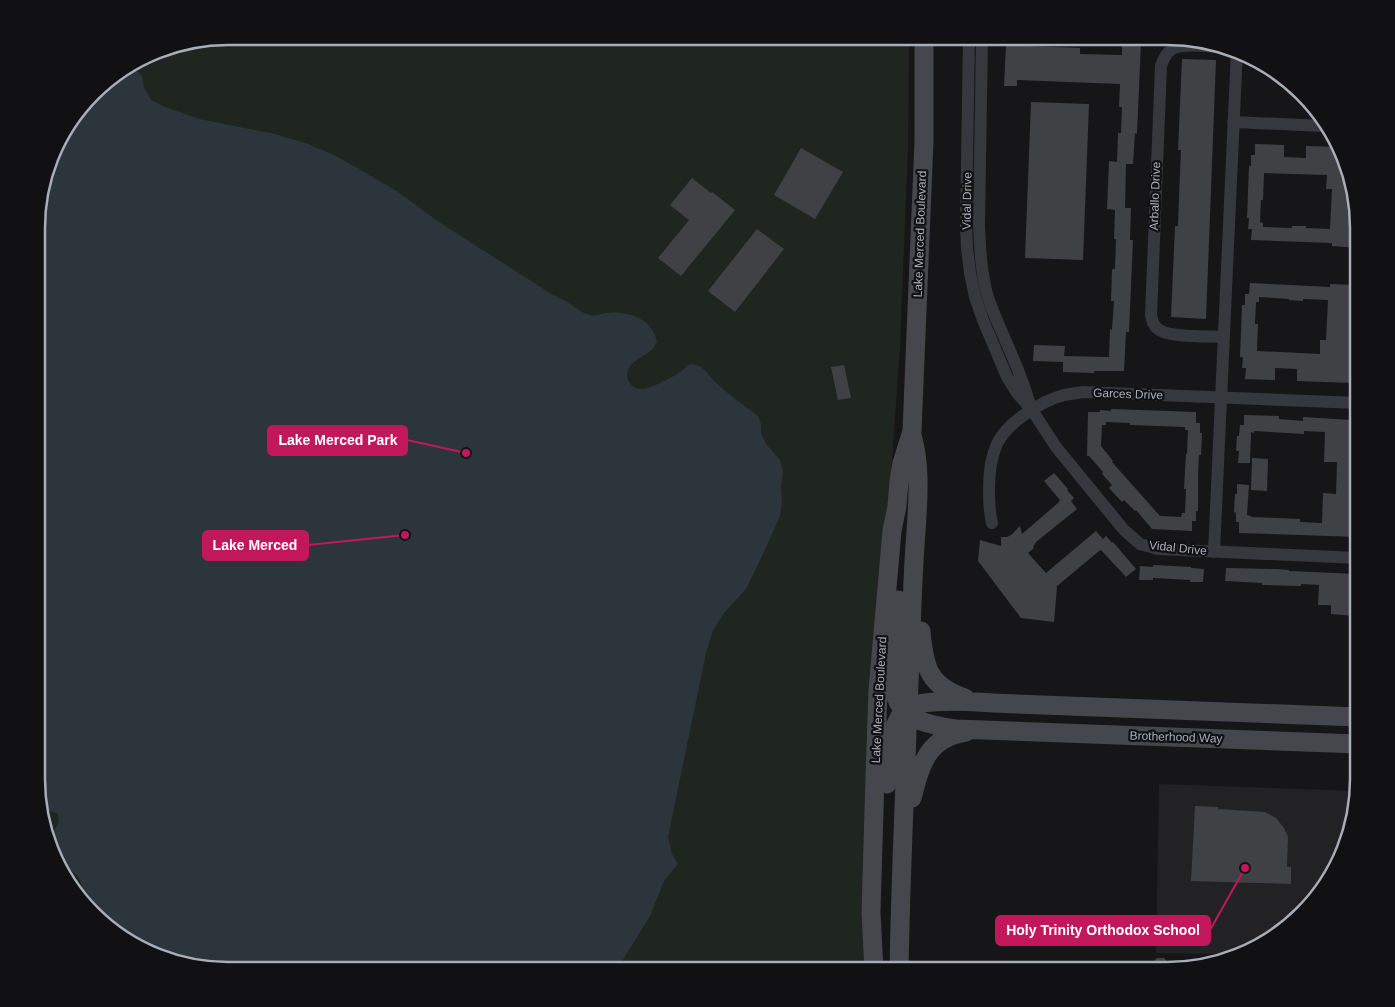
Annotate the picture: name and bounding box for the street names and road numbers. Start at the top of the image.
street label: Arballo Drive [1147,161,1163,231]
street label: Lake Merced Boulevard [911,170,929,298]
street label: Vidal Drive [959,172,975,230]
street label: Garces Drive [1093,386,1164,402]
street label: Vidal Drive [1149,538,1208,558]
street label: Lake Merced Boulevard [869,636,889,764]
street label: Brotherhood Way [1129,728,1223,746]

